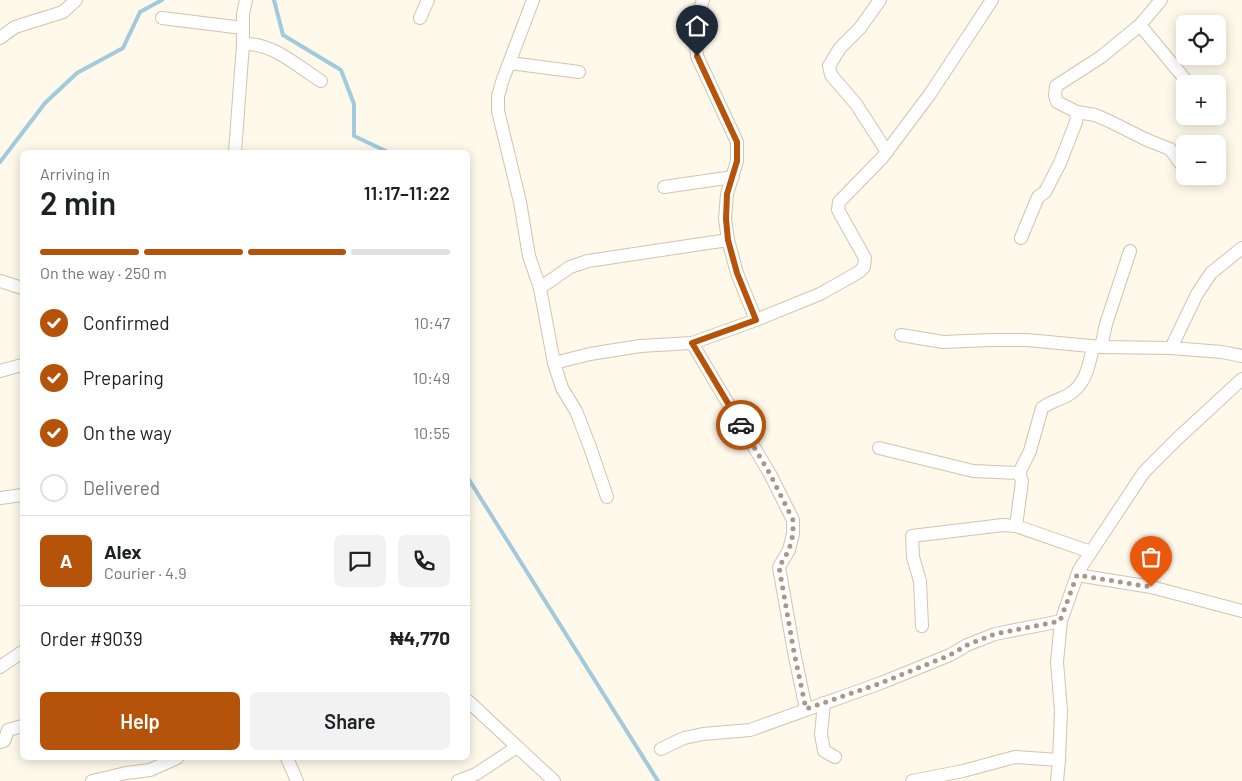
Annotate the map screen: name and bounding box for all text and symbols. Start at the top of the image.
pin [676,5,718,56]
icon: home [683,12,711,40]
map controls [1176,15,1226,185]
button: locate [1176,15,1226,65]
button: + [1176,75,1226,125]
button: − [1176,135,1226,185]
text: Arriving in [40,164,110,183]
text: 11:17–11:22 [364,181,450,204]
text: 2 min [40,183,116,221]
text: On the way · 250 m [40,263,167,282]
icon: check [40,309,68,337]
text: Confirmed [83,311,170,334]
text: 10:47 [414,313,450,332]
icon: check [40,364,68,392]
text: Preparing [83,366,164,389]
text: 10:49 [413,368,450,387]
courier [716,400,766,450]
icon: car [727,411,755,439]
icon: check [40,419,68,447]
text: On the way [83,421,172,444]
text: 10:55 [413,423,450,442]
text: Delivered [83,476,160,499]
button: chat [334,535,386,587]
button: phone [398,535,450,587]
pin [1130,536,1172,587]
text: Alex [104,540,142,563]
icon: bag [1137,543,1165,571]
text: A [60,549,72,572]
text: Courier · 4.9 [104,563,187,582]
text: ₦4,770 [390,626,450,649]
text: Order #9039 [40,627,143,650]
button: Help [40,692,240,750]
button: Share [250,692,450,750]

